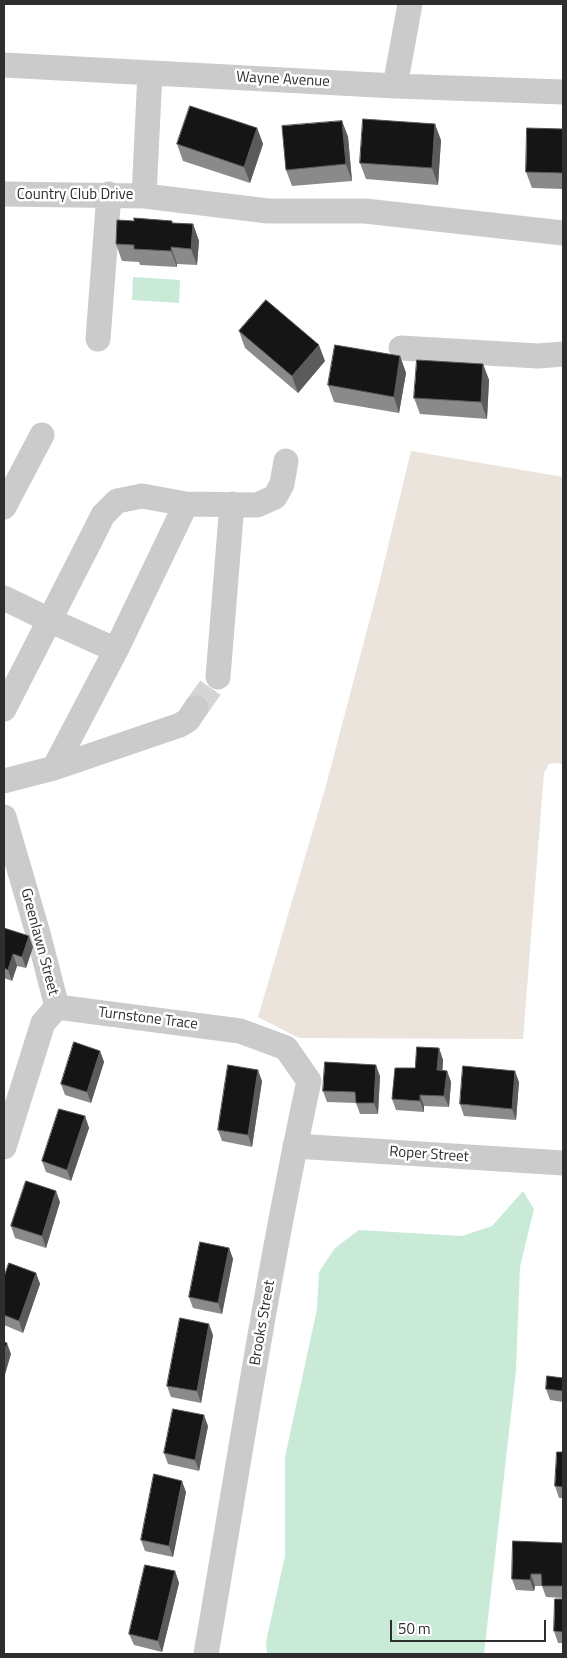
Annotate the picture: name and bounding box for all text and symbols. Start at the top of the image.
street label: Wayne Avenue [236,69,330,91]
street label: Country Club Drive [17,186,133,204]
street label: Greenlawn Street [16,887,62,997]
street label: Turnstone Trace [97,1004,199,1034]
street label: Roper Street [389,1143,469,1167]
street label: Brooks Street [247,1279,279,1367]
scale bar [392,1610,548,1642]
text: 50 m [398,1617,431,1640]

